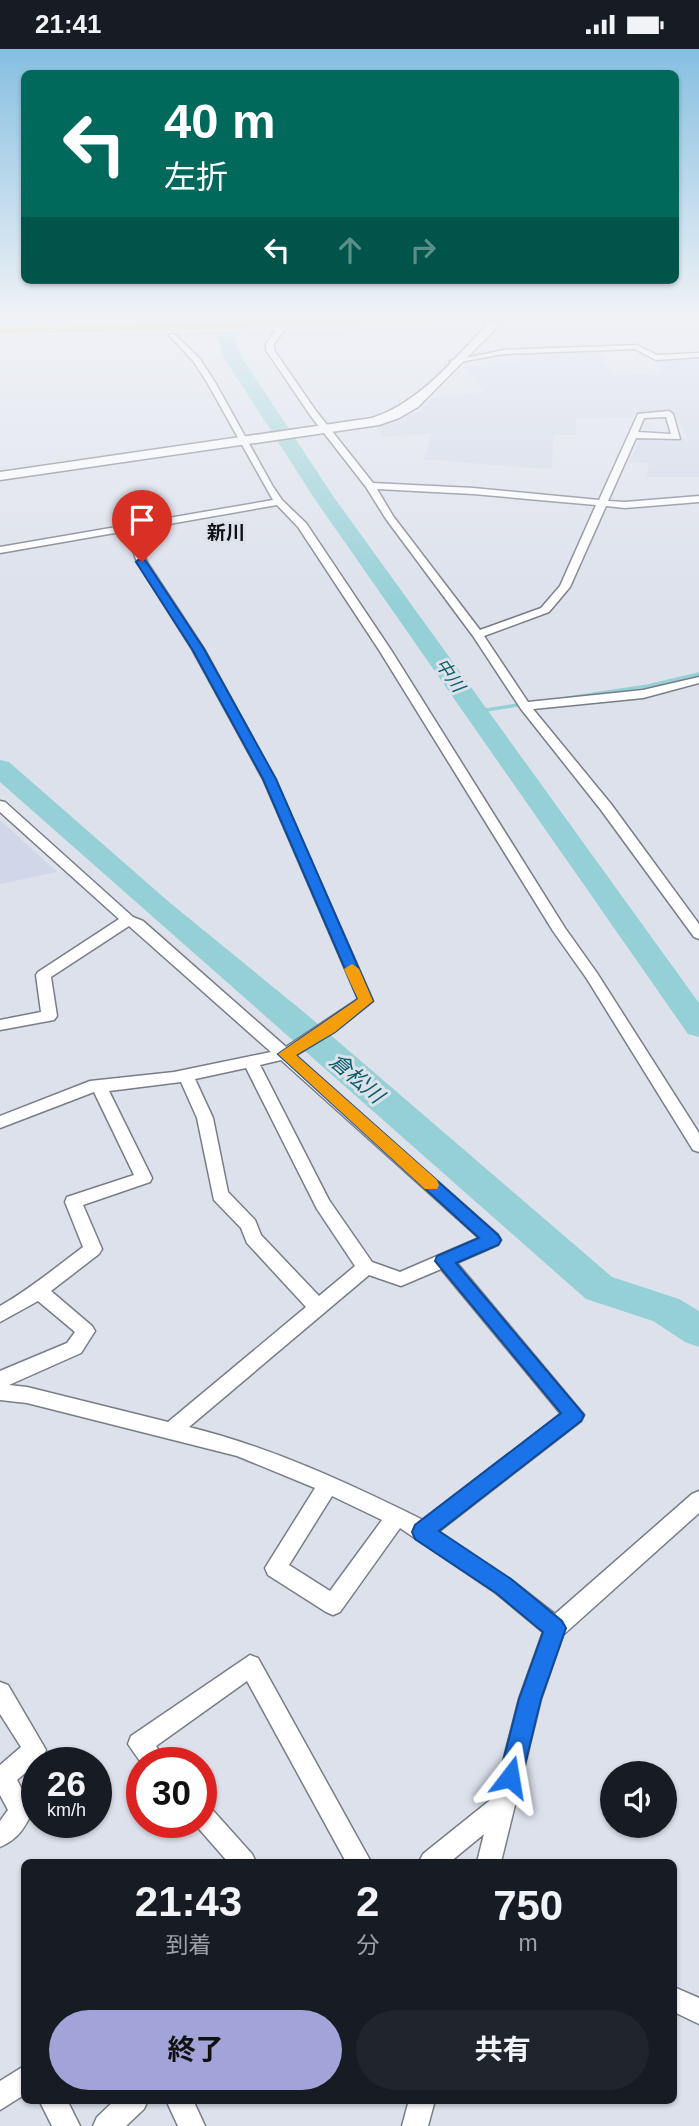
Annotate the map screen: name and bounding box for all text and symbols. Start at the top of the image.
text: 21:41 [35,9,102,39]
text: 40 m [164,94,276,148]
icon: left [49,98,140,189]
text: 左折 [164,159,228,195]
icon: left [258,231,296,269]
icon: ahead [331,231,369,269]
icon: right [404,231,442,269]
pin [112,490,172,562]
icon: arrive [123,501,161,539]
district label: 新川 [207,522,245,543]
water label: 中川 [431,655,470,697]
water label: 倉松川 [326,1049,390,1109]
position arrow [473,1740,547,1814]
speed limit sign: 30 [126,1747,217,1838]
map controls [600,1761,677,1838]
button: sound [600,1761,677,1838]
text: 26 [47,1764,86,1803]
text: km/h [47,1800,86,1820]
text: 21:43 [135,1878,242,1925]
text: 2 [356,1878,379,1925]
text: 750 [493,1882,563,1929]
text: m [519,1930,538,1956]
text: 到着 [165,1932,211,1958]
text: 分 [356,1932,379,1958]
button: 終了 [49,2010,342,2090]
button: 共有 [356,2010,649,2090]

